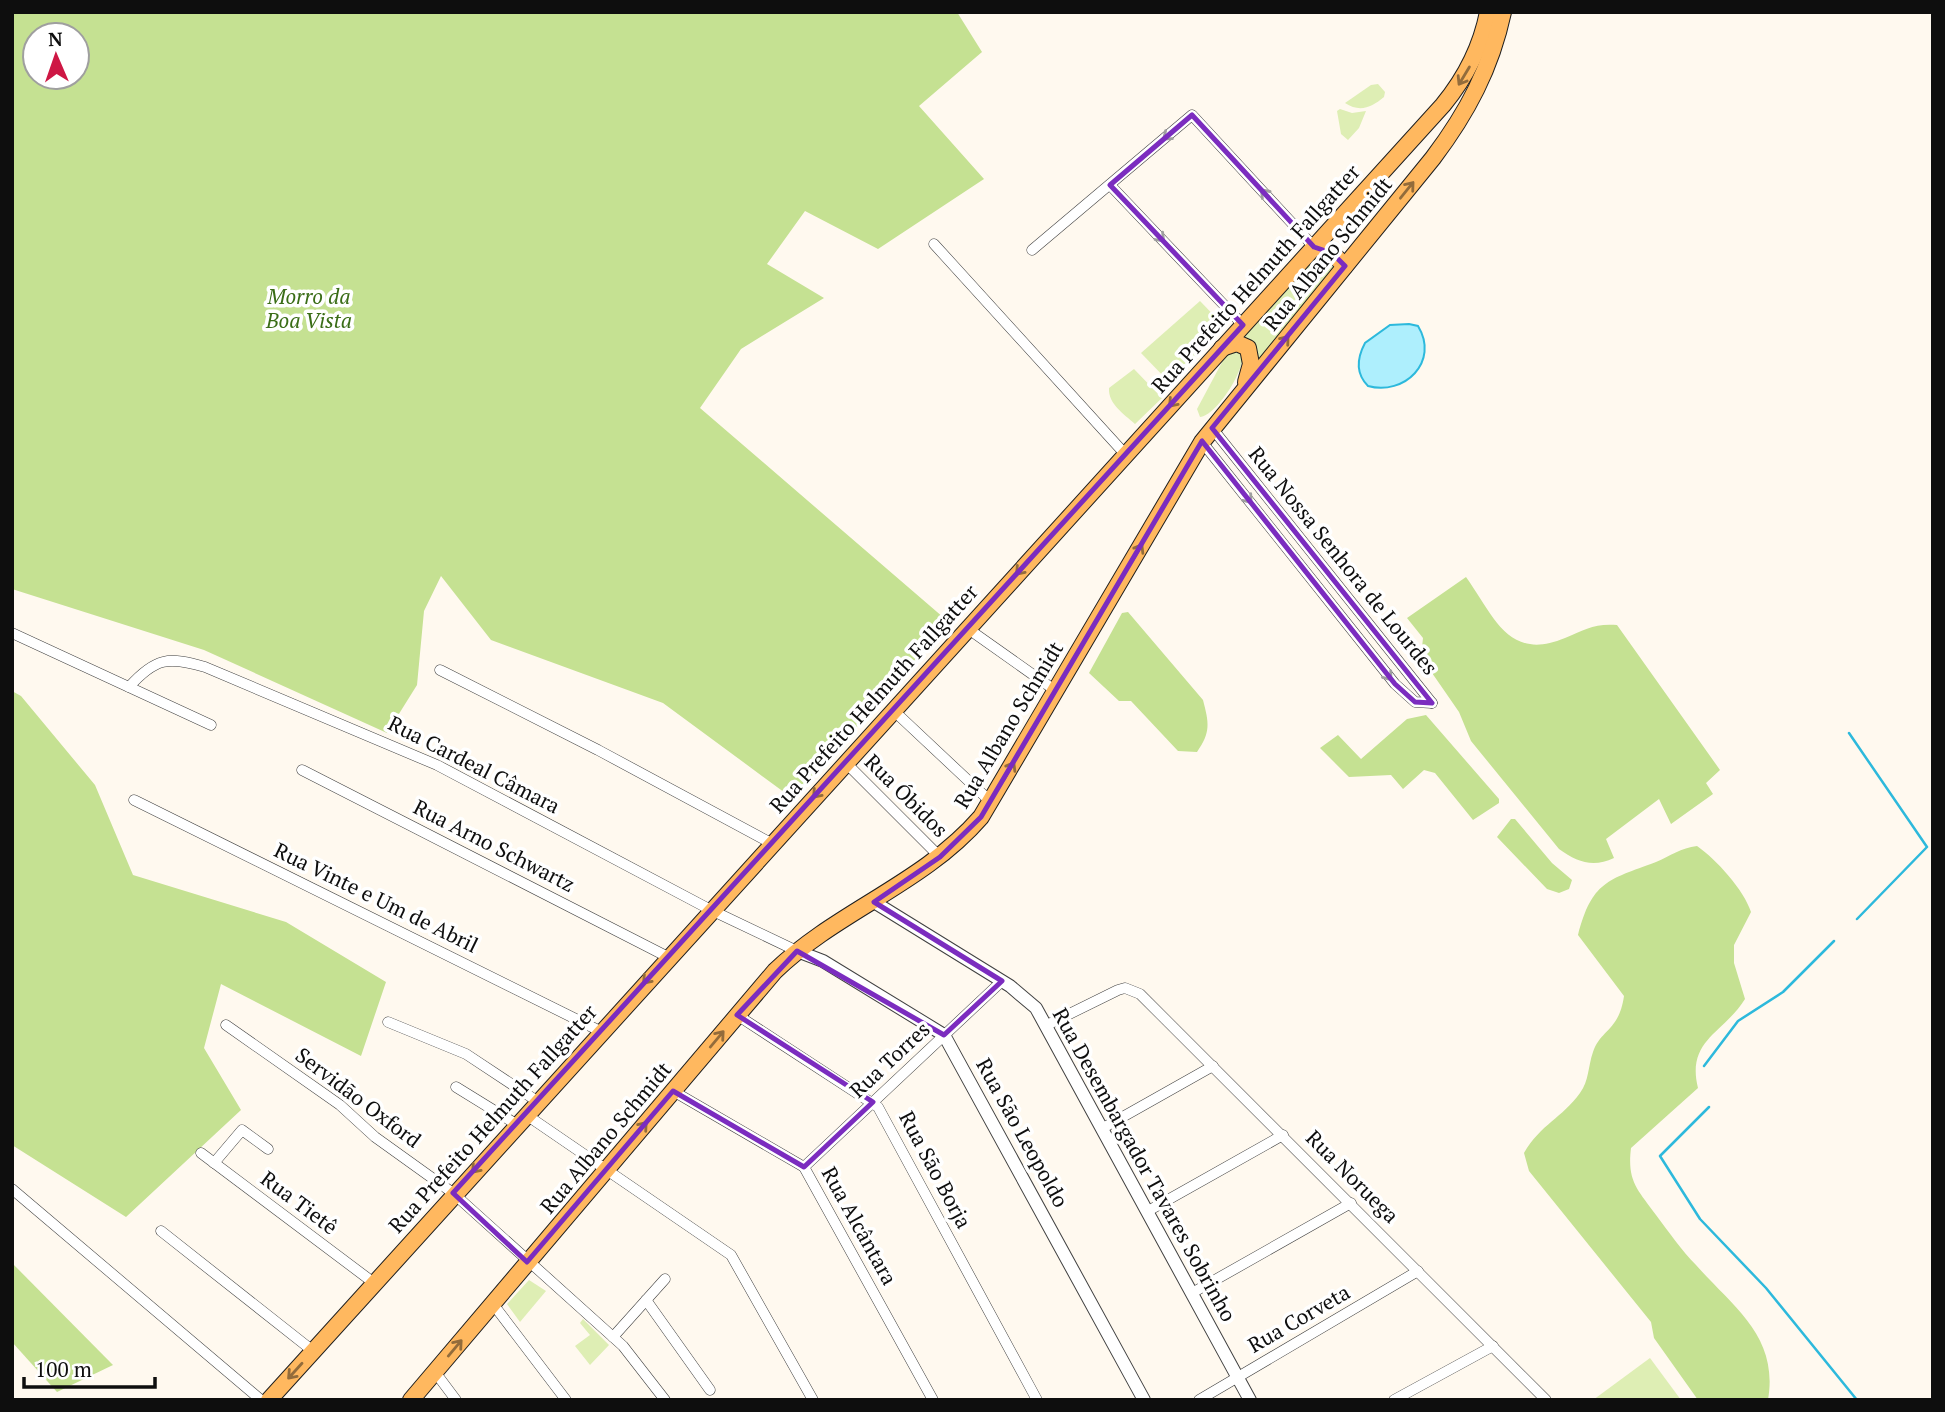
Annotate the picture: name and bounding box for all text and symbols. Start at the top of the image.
north arrow [21,21,91,91]
text: N [48,26,64,51]
one-way arrow [1457,65,1471,85]
one-way arrow [1162,125,1180,141]
street label: Rua Prefeito Helmuth Fallgatter [1145,158,1366,399]
street label: Rua Albano Schmidt [1257,171,1398,336]
one-way arrow [1399,182,1415,200]
one-way arrow [1259,189,1276,206]
one-way arrow [1148,225,1165,242]
park label: Morro da Boa Vista [265,282,352,334]
one-way arrow [1274,336,1290,354]
one-way arrow [1167,390,1184,407]
street label: Rua Nossa Senhora de Lourdes [1243,440,1445,680]
one-way arrow [1237,486,1253,504]
one-way arrow [1130,544,1144,564]
one-way arrow [1014,558,1031,575]
street label: Rua Prefeito Helmuth Fallgatter [763,578,984,819]
street label: Rua Albano Schmidt [947,636,1069,813]
one-way arrow [1377,662,1393,680]
street label: Rua Cardeal Câmara [384,709,565,820]
street label: Rua Óbidos [859,748,954,843]
one-way arrow [1002,762,1016,782]
one-way arrow [812,781,828,799]
street label: Rua Arno Schwartz [409,792,580,898]
street label: Rua Vinte e Um de Abril [270,836,483,959]
one-way arrow [642,967,659,984]
street label: Rua Prefeito Helmuth Fallgatter [382,998,603,1239]
street label: Rua Desembargador Tavares Sobrinho [1047,1003,1243,1326]
street label: Rua Torres [843,1015,936,1104]
one-way arrow [709,1030,725,1048]
street label: Servidão Oxford [290,1041,427,1154]
street label: Rua São Leopoldo [970,1053,1075,1212]
street label: Rua Albano Schmidt [533,1055,677,1219]
street label: Rua São Borja [893,1106,979,1233]
one-way arrow [632,1122,648,1140]
street label: Rua Noruega [1300,1124,1405,1229]
one-way arrow [471,1156,487,1174]
street label: Rua Alcântara [816,1161,904,1290]
street label: Rua Tietê [255,1164,344,1240]
street label: Rua Corveta [1242,1277,1355,1359]
one-way arrow [447,1339,463,1357]
scale bar [24,1346,156,1390]
text: 100 m [35,1355,92,1383]
one-way arrow [287,1362,303,1380]

